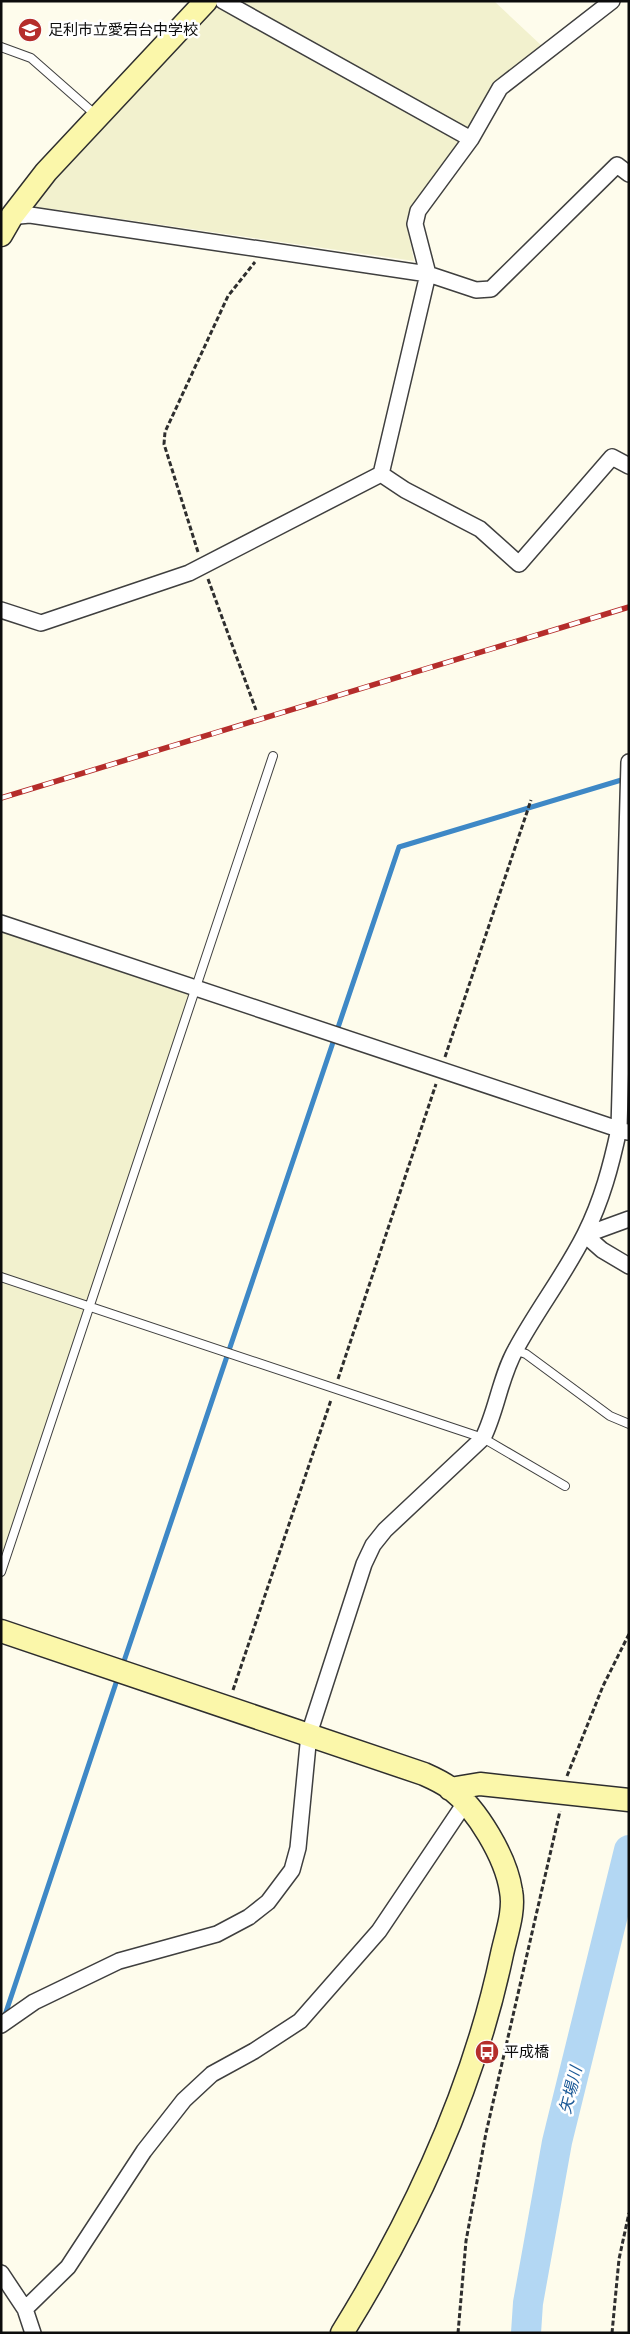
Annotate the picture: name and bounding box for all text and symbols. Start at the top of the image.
school or university icon: 足利市立愛宕台中学校 [17,17,43,43]
place label: 足利市立愛宕台中学校 [48,19,198,39]
bus stop icon: 平成橋 [474,2039,500,2065]
place label: 平成橋 [504,2041,549,2061]
water label: 矢場川 [554,2062,586,2116]

